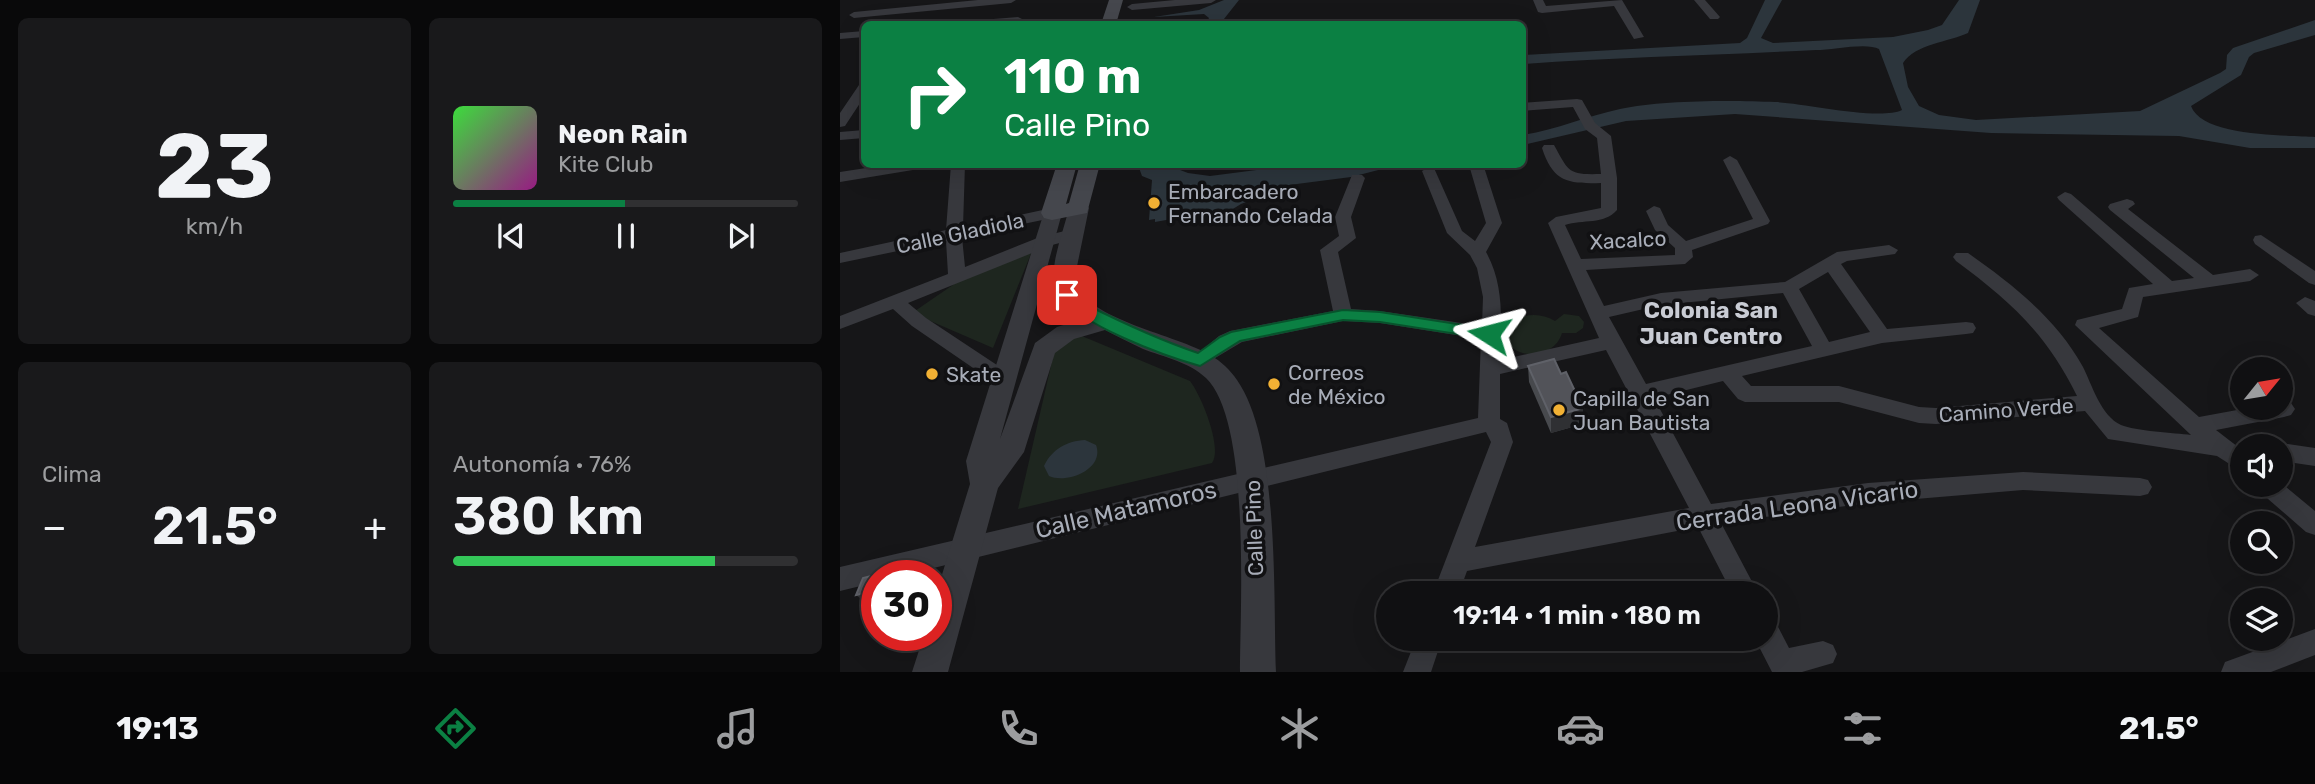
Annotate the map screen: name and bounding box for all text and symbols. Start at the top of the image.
text: 110 m [1004,47,1141,105]
icon: right [889,49,980,140]
text: Calle Pino [1004,106,1150,144]
text: 23 [155,112,274,220]
text: Neon Rain [558,119,688,150]
text: Kite Club [558,150,653,178]
place label: Embarcadero Fernando Celada [1168,179,1333,228]
marker: Embarcadero Fernando Celada [1146,195,1162,211]
street label: Calle Gladiola [894,207,1026,259]
text: km/h [186,212,243,240]
icon: previous [492,217,530,255]
icon: pause [607,217,645,255]
icon: next [722,217,760,255]
street label: Xacalco [1589,226,1667,254]
pin [1037,265,1097,325]
icon: arrive [1048,276,1086,314]
district label: Colonia San Juan Centro [1640,296,1783,350]
position arrow [1452,297,1526,371]
north arrow [2230,357,2292,420]
map controls [2230,357,2293,651]
place label: Correos de México [1288,360,1386,409]
place label: Skate [946,362,1001,387]
marker: Skate [924,366,940,382]
marker: Correos de México [1266,376,1282,392]
place label: Capilla de San Juan Bautista [1573,386,1710,435]
street label: Camino Verde [1938,393,2074,427]
marker: Capilla de San Juan Bautista [1551,402,1567,418]
button: sound [2230,434,2293,497]
text: Autonomía · 76% [453,450,631,478]
text: Clima [42,460,102,488]
street label: Cerrada Leona Vicario [1674,475,1920,537]
street label: Calle Matamoros [1033,476,1219,544]
street label: Calle Pino [1240,480,1268,576]
text: 380 km [453,485,644,547]
text: 21.5° [152,495,278,557]
text: − [42,504,67,550]
text: + [363,504,387,550]
button: search [2230,511,2293,574]
speed limit sign: 30 [861,560,952,651]
button: layers [2230,588,2293,651]
text: 19:14 · 1 min · 180 m [1453,600,1701,631]
icon: directions [431,704,480,753]
icon: music [713,704,762,753]
icon: phone [994,704,1043,753]
icon: climate [1275,704,1324,753]
icon: car [1556,704,1605,753]
icon: filters [1838,704,1887,753]
text: 19:13 [116,709,199,747]
text: 21.5° [2119,709,2199,747]

